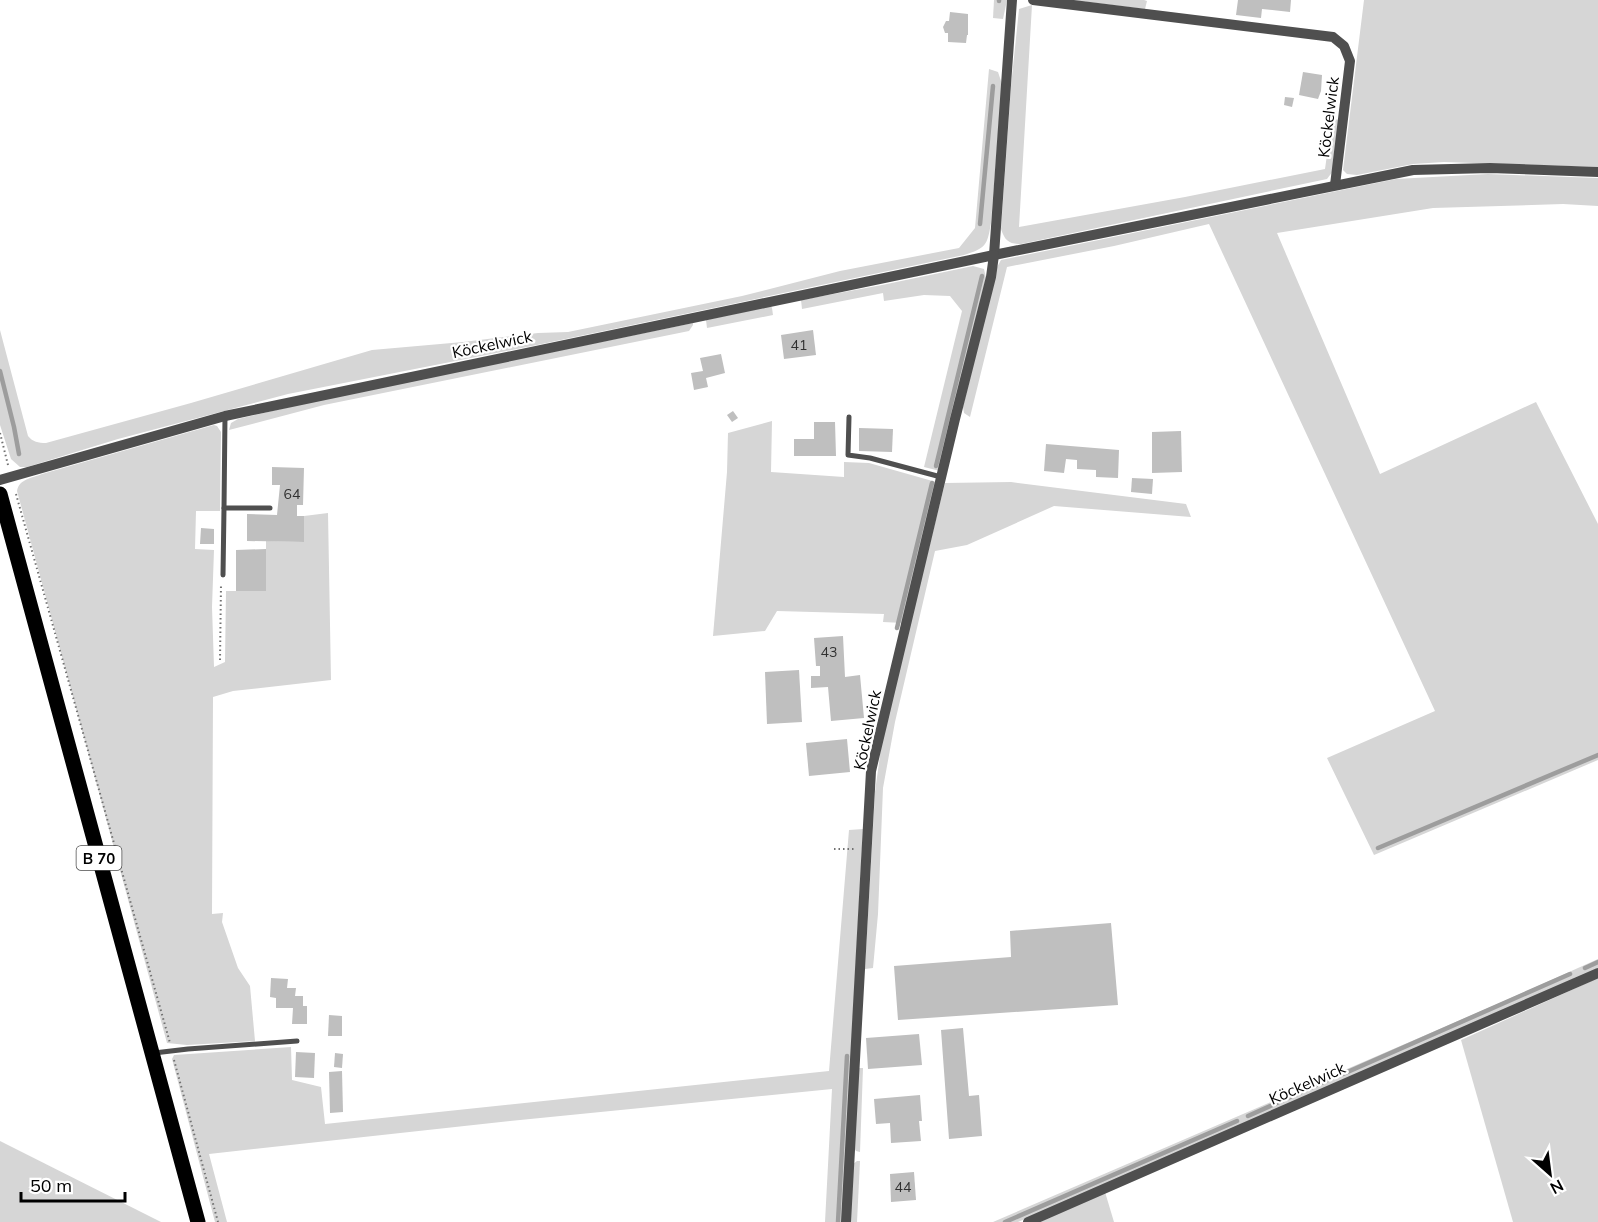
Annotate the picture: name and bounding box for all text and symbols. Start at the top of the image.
street label: Köckelwick [1313,75,1343,159]
street label: Köckelwick [450,326,535,362]
house number: 41 [791,336,807,354]
house number: 64 [284,485,301,503]
house number: 43 [821,643,837,661]
street label: Köckelwick [849,687,885,772]
road number: B 70 [76,846,122,870]
street label: Köckelwick [1266,1057,1349,1109]
north arrow [1520,1144,1580,1204]
scale bar [21,1165,124,1203]
text: 50 m [30,1174,72,1197]
text: N [1547,1176,1567,1199]
house number: 44 [895,1178,912,1196]

